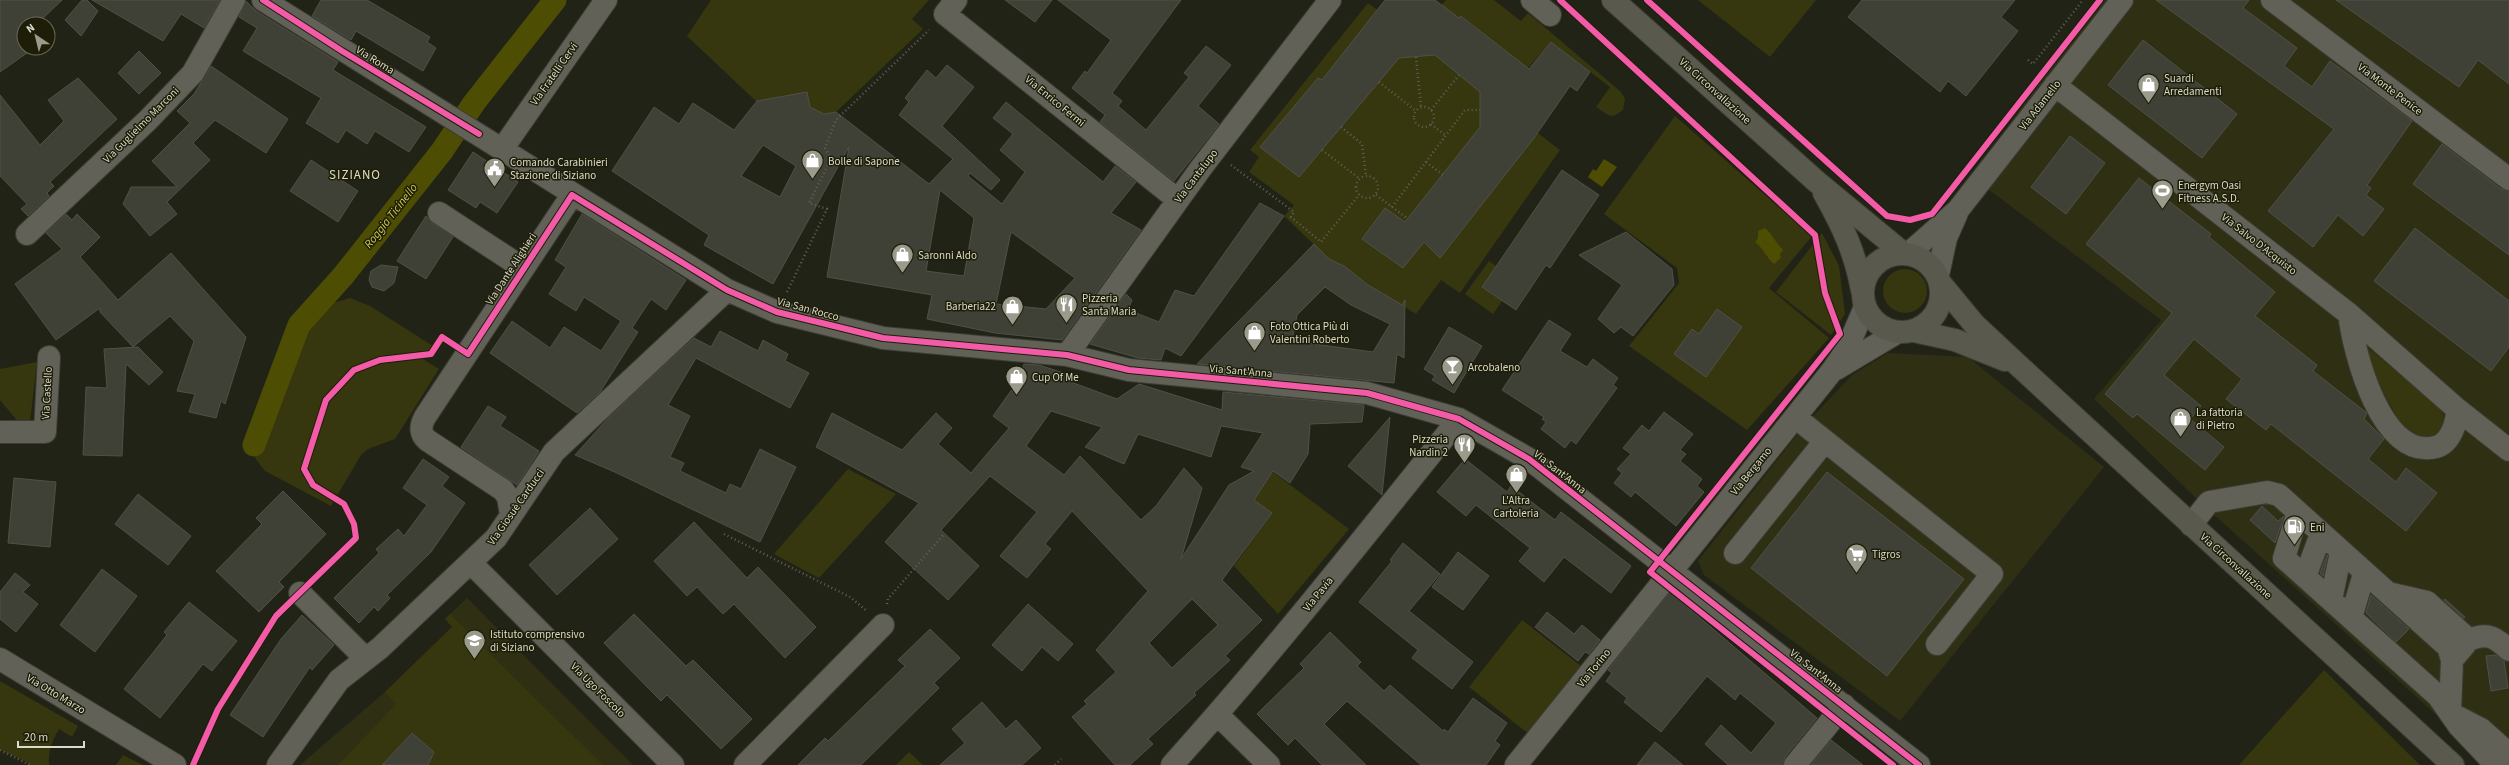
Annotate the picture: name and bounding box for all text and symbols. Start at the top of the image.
north arrow [16,16,56,56]
text: N [23,20,38,36]
street label: Via Fratelli Cervi [527,40,581,108]
street label: Via Roma [353,42,397,78]
street label: Via Circonvallazione [1676,55,1755,128]
street label: Via Monte Penice [2354,60,2426,119]
shop icon: Suardi Arredamenti [2136,71,2162,104]
place label: Suardi Arredamenti [2164,71,2222,99]
street label: Via Enrico Fermi [1022,72,1088,130]
street label: Via Adamello [2016,77,2064,133]
street label: Via Guglielmo Marconi [100,84,182,166]
street label: Via Cantalupo [1171,146,1221,206]
shop icon: Bolle di Sapone [800,148,826,181]
place label: Bolle di Sapone [828,154,900,169]
public building icon: Comando Carabinieri Stazione di Siziano [481,155,507,188]
place label: Comando Carabinieri Stazione di Siziano [510,155,608,183]
district label: SIZIANO [329,166,381,184]
sports icon: Energym Oasi Fitness A.S.D. [2149,178,2175,211]
place label: Energym Oasi Fitness A.S.D. [2178,178,2241,206]
water label: Roggia Ticinello [360,180,422,252]
street label: Via Salvo D'Acquisto [2218,210,2300,278]
street label: Via Dante Alighieri [482,230,540,308]
shop icon: Saronni Aldo [890,242,916,275]
place label: Saronni Aldo [918,248,977,263]
restaurant icon: Pizzeria Santa Maria [1054,291,1080,324]
place label: Pizzeria Santa Maria [1082,291,1136,319]
shop icon: Barberia22 [999,293,1025,326]
street label: Via San Rocco [775,294,841,324]
place label: Barberia22 [946,299,996,314]
shop icon: Foto Ottica Più di Valentini Roberto [1242,319,1268,352]
place label: Foto Ottica Più di Valentini Roberto [1270,319,1350,347]
bar icon: Arcobaleno [1440,354,1466,387]
place label: Arcobaleno [1468,360,1520,375]
street label: Via Sant'Anna [1209,361,1273,381]
shop icon: Cup Of Me [1003,364,1029,397]
street label: Via Castello [38,366,56,420]
place label: Cup Of Me [1032,370,1079,385]
shop icon: La fattoria di Pietro [2168,405,2194,438]
place label: La fattoria di Pietro [2196,405,2243,433]
place label: Pizzeria Nardin 2 [1409,432,1448,460]
restaurant icon: Pizzeria Nardin 2 [1451,432,1477,465]
street label: Via Bergamo [1727,444,1775,498]
street label: Via Sant'Anna [1531,447,1589,497]
shop icon: L'Altra Cartoleria [1503,461,1529,494]
street label: Via Giosuè Carducci [484,466,548,548]
place label: L'Altra Cartoleria [1493,493,1539,521]
fuel station icon: Eni [2281,514,2307,547]
place label: Eni [2310,520,2325,535]
street label: Via Circonvallazione [2197,530,2276,603]
supermarket icon: Tigros [1844,541,1870,574]
place label: Tigros [1872,547,1901,562]
street label: Via Pavia [1299,573,1337,615]
school or university icon: Istituto comprensivo di Siziano [461,627,487,660]
place label: Istituto comprensivo di Siziano [490,627,585,655]
street label: Via Torino [1574,645,1614,690]
street label: Via Sant'Anna [1787,646,1845,696]
street label: Via Ugo Foscolo [567,659,629,721]
street label: Via Otto Marzo [24,670,88,718]
scale bar [18,723,84,749]
text: 20 m [24,729,48,746]

